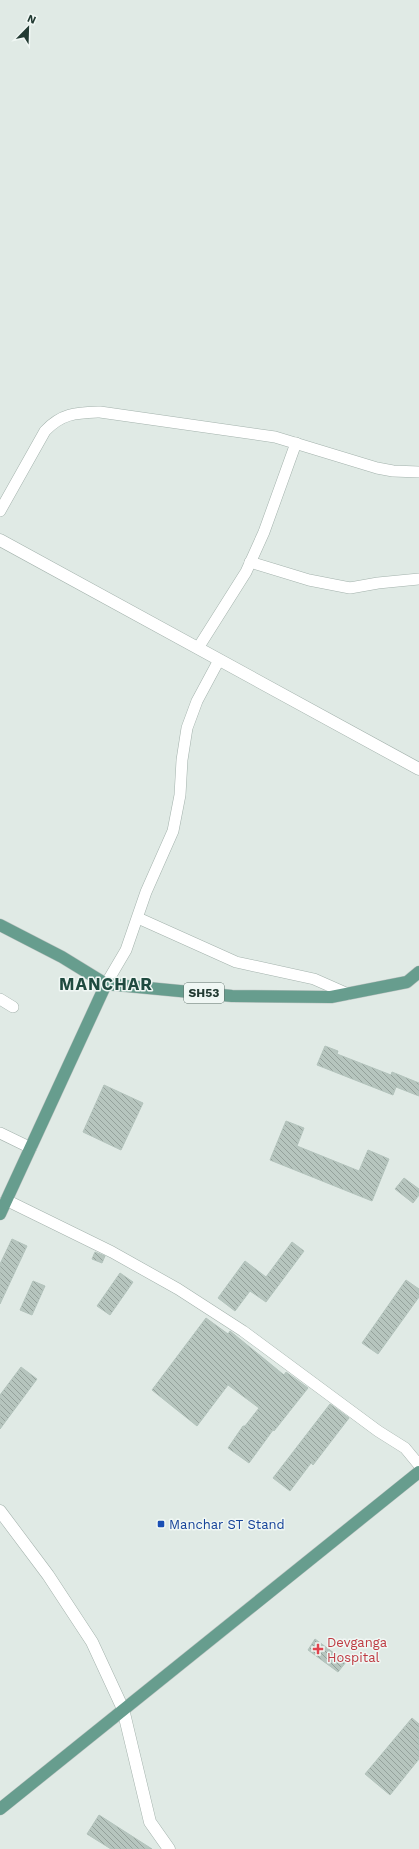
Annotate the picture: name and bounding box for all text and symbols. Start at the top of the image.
north arrow [8,8,48,48]
text: N [25,12,38,27]
district label: MANCHAR [59,974,153,994]
road number: SH53 [184,983,224,1003]
place label: Manchar ST Stand [169,1517,285,1532]
marker: Manchar ST Stand [156,1519,166,1529]
place label: Devganga Hospital [327,1635,388,1665]
marker: Devganga Hospital [312,1643,324,1655]

